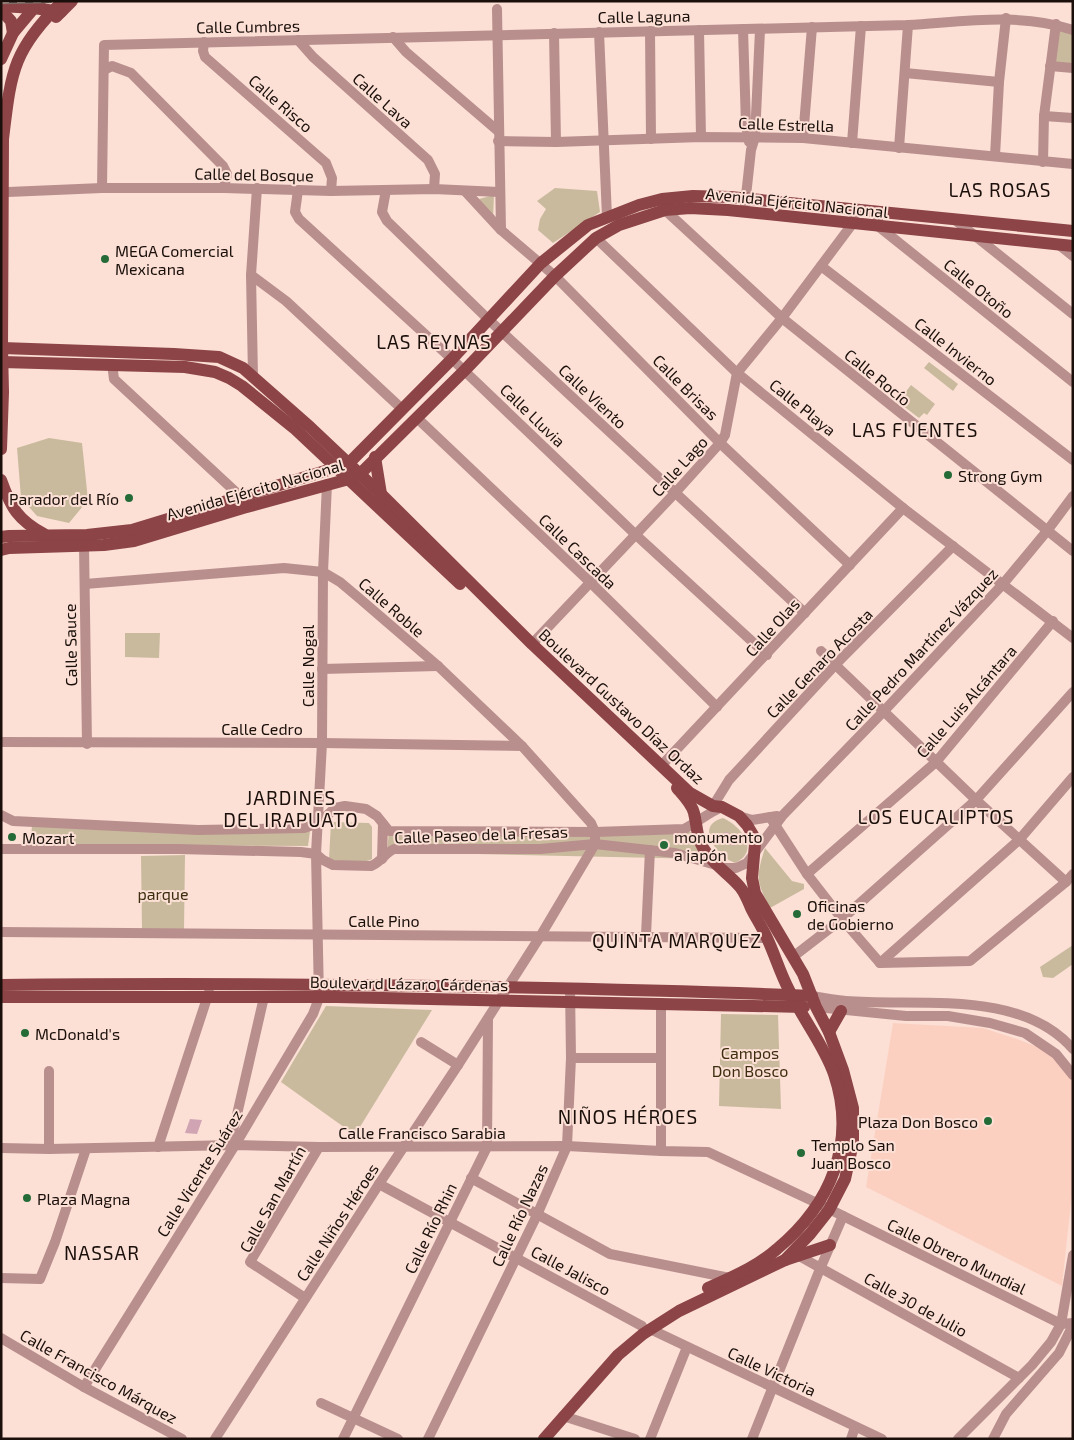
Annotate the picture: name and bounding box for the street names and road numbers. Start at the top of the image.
street label: Calle Laguna [597,6,691,26]
street label: Calle Cumbres [196,16,300,36]
street label: Calle Lava [349,68,417,132]
street label: Calle Risco [245,70,317,136]
street label: Calle Estrella [738,113,834,135]
street label: Calle del Bosque [194,163,314,185]
street label: Avenida Ejército Nacional [705,183,889,222]
street label: Calle Otoño [940,254,1018,322]
street label: Calle Invierno [911,313,1001,389]
street label: Calle Rocío [841,345,915,409]
street label: Calle Brisas [649,350,723,424]
street label: Calle Viento [555,360,631,432]
street label: Calle Playa [766,375,840,439]
street label: Calle Lluvia [497,379,569,451]
street label: Calle Lago [647,432,711,500]
street label: Avenida Ejército Nacional [164,455,346,524]
street label: Calle Cascada [535,509,621,593]
street label: Calle Pedro Martínez Vázquez [841,564,1001,734]
street label: Calle Roble [355,573,429,641]
street label: Calle Olas [741,594,803,660]
street label: Calle Sauce [60,603,80,687]
street label: Calle Genaro Acosta [762,604,876,722]
street label: Boulevard Gustavo Díaz Ordaz [535,624,709,788]
street label: Calle Nogal [298,625,317,707]
street label: Calle Luis Alcántara [912,641,1020,761]
street label: Calle Cedro [221,719,303,738]
street label: Calle Paseo de la Fresas [394,821,568,847]
street label: Calle Pino [348,911,420,930]
street label: Boulevard Lázaro Cárdenas [310,972,508,994]
street label: Calle Vicente Suárez [152,1106,246,1240]
street label: Calle Francisco Sarabia [338,1123,506,1142]
street label: Calle San Martín [235,1142,309,1256]
street label: Calle Niños Héroes [292,1160,382,1284]
street label: Calle Río Nazas [487,1161,551,1269]
street label: Calle Río Rhin [400,1180,460,1276]
street label: Calle Obrero Mundial [884,1214,1030,1298]
street label: Calle Jalisco [528,1241,614,1299]
street label: Calle 30 de Julio [861,1268,971,1340]
street label: Calle Francisco Márquez [17,1325,181,1427]
street label: Calle Victoria [725,1342,819,1400]

